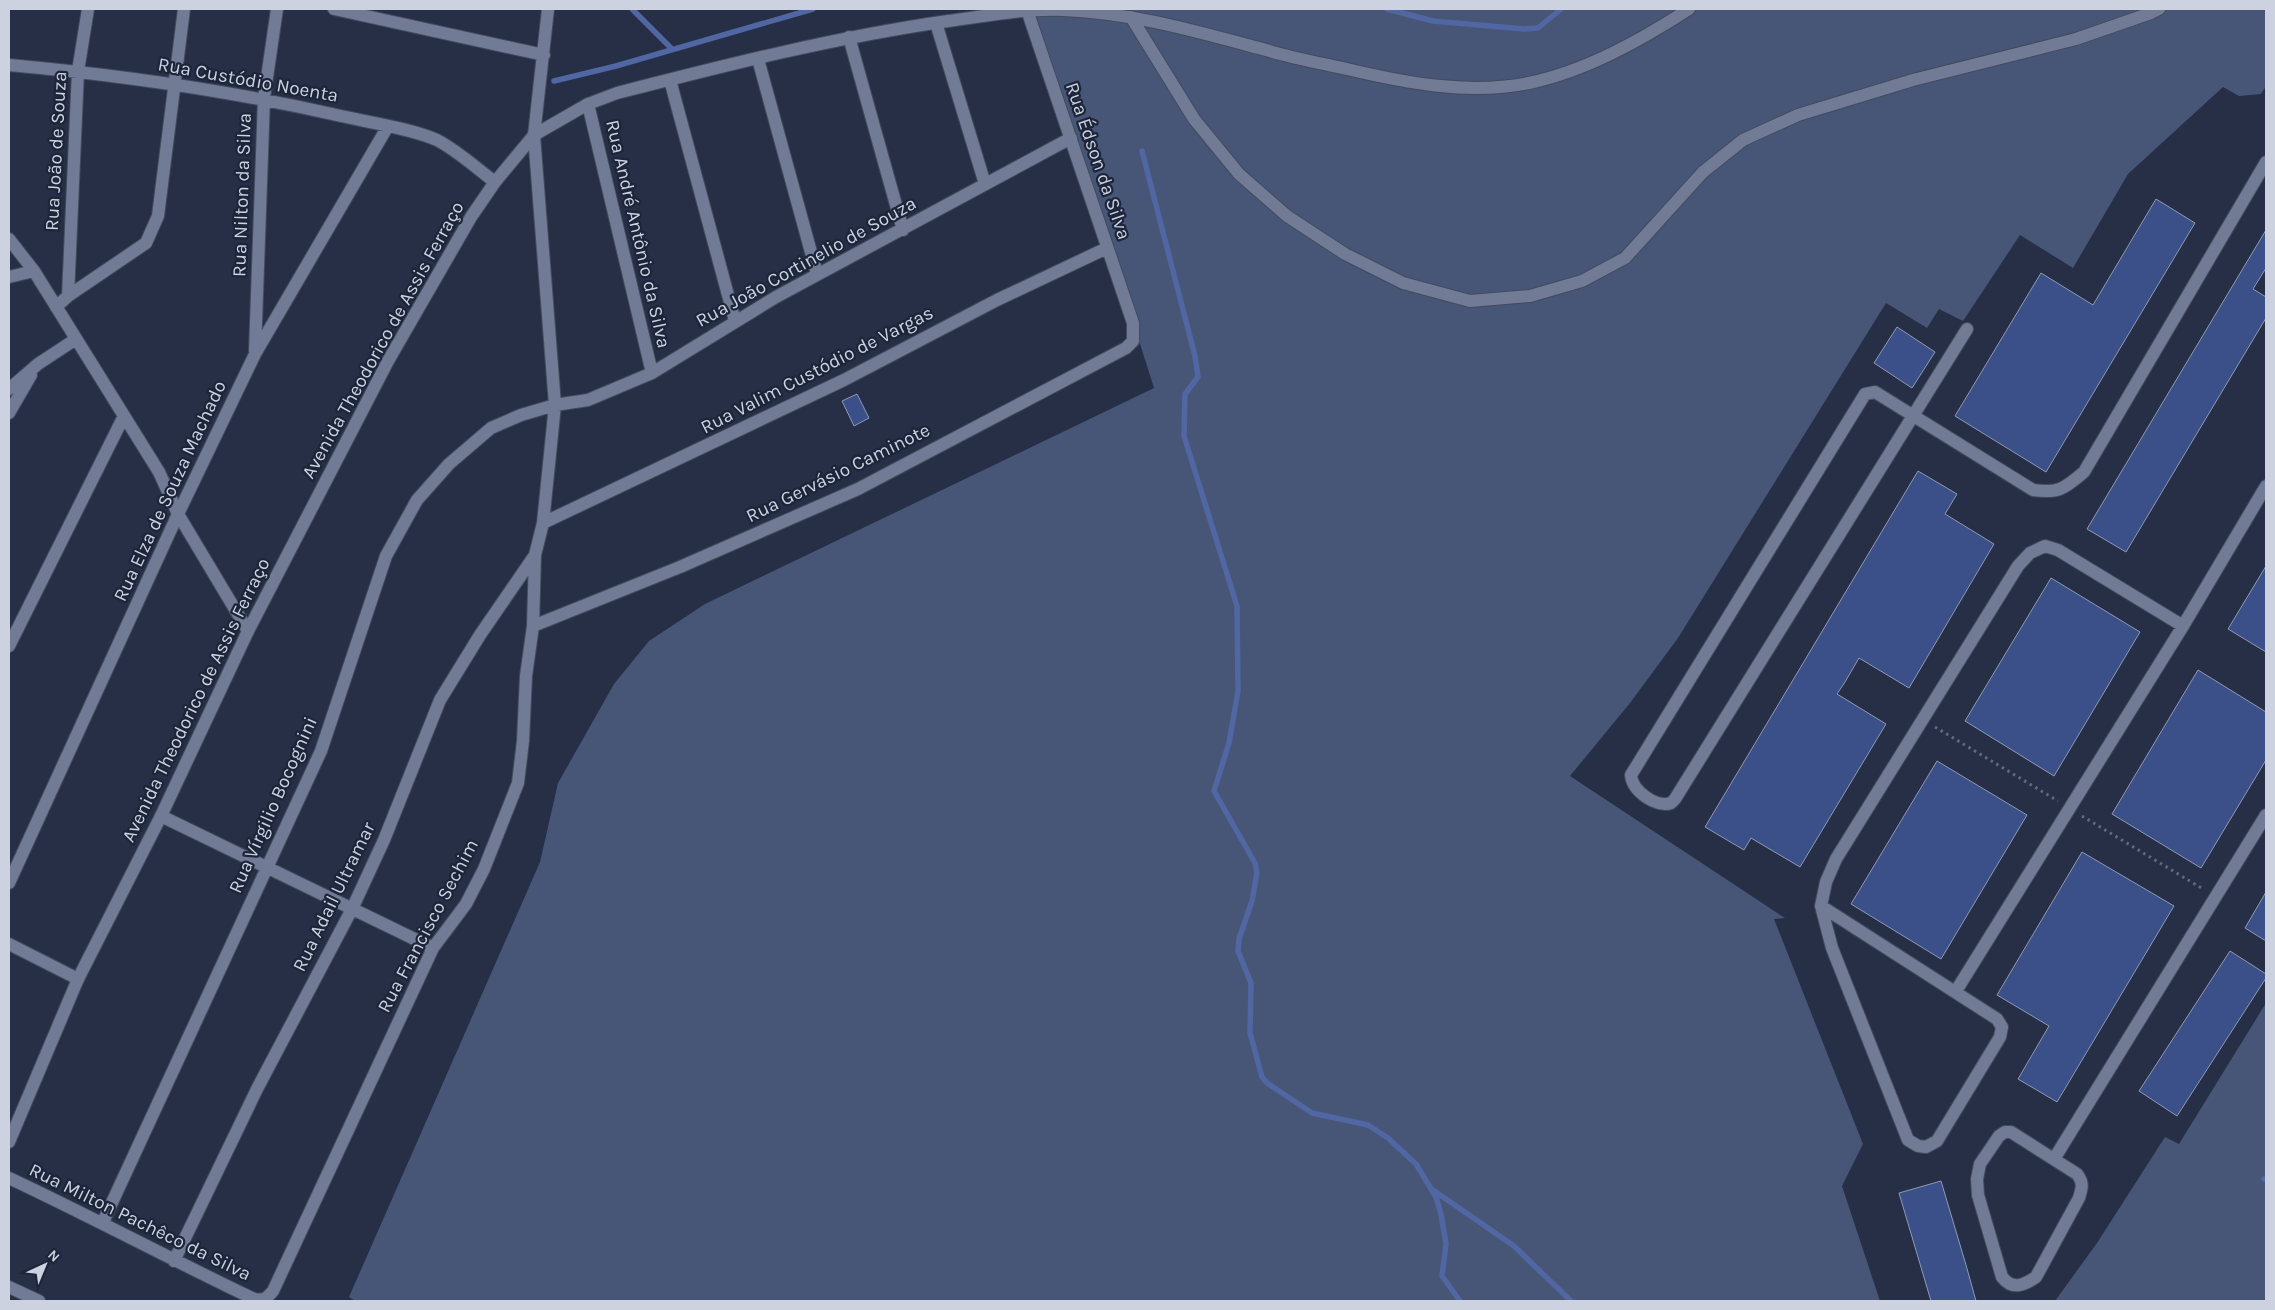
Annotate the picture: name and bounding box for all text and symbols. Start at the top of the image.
street label: Rua Custódio Noenta [156,53,340,107]
street label: Rua João de Souza [41,71,71,231]
street label: Rua Édson da Silva [1061,79,1136,243]
street label: Rua Nilton da Silva [228,113,256,277]
street label: Rua André Antônio da Silva [601,118,675,350]
street label: Rua João Cortinelio de Souza [692,192,920,332]
street label: Avenida Theodorico de Assis Ferraço [297,198,469,482]
street label: Rua Valim Custódio de Vargas [697,302,937,438]
street label: Rua Elza de Souza Machado [109,377,231,605]
street label: Rua Gervásio Caminote [742,419,934,527]
street label: Avenida Theodorico de Assis Ferraço [117,554,275,846]
street label: Rua Vírgilio Bocognini [224,713,322,897]
street label: Rua Adail Ultramar [288,819,380,975]
street label: Rua Francisco Sechim [373,836,483,1016]
street label: Rua Milton Pachêco da Silva [25,1159,255,1285]
north arrow [20,1240,70,1290]
text: N [44,1246,63,1266]

